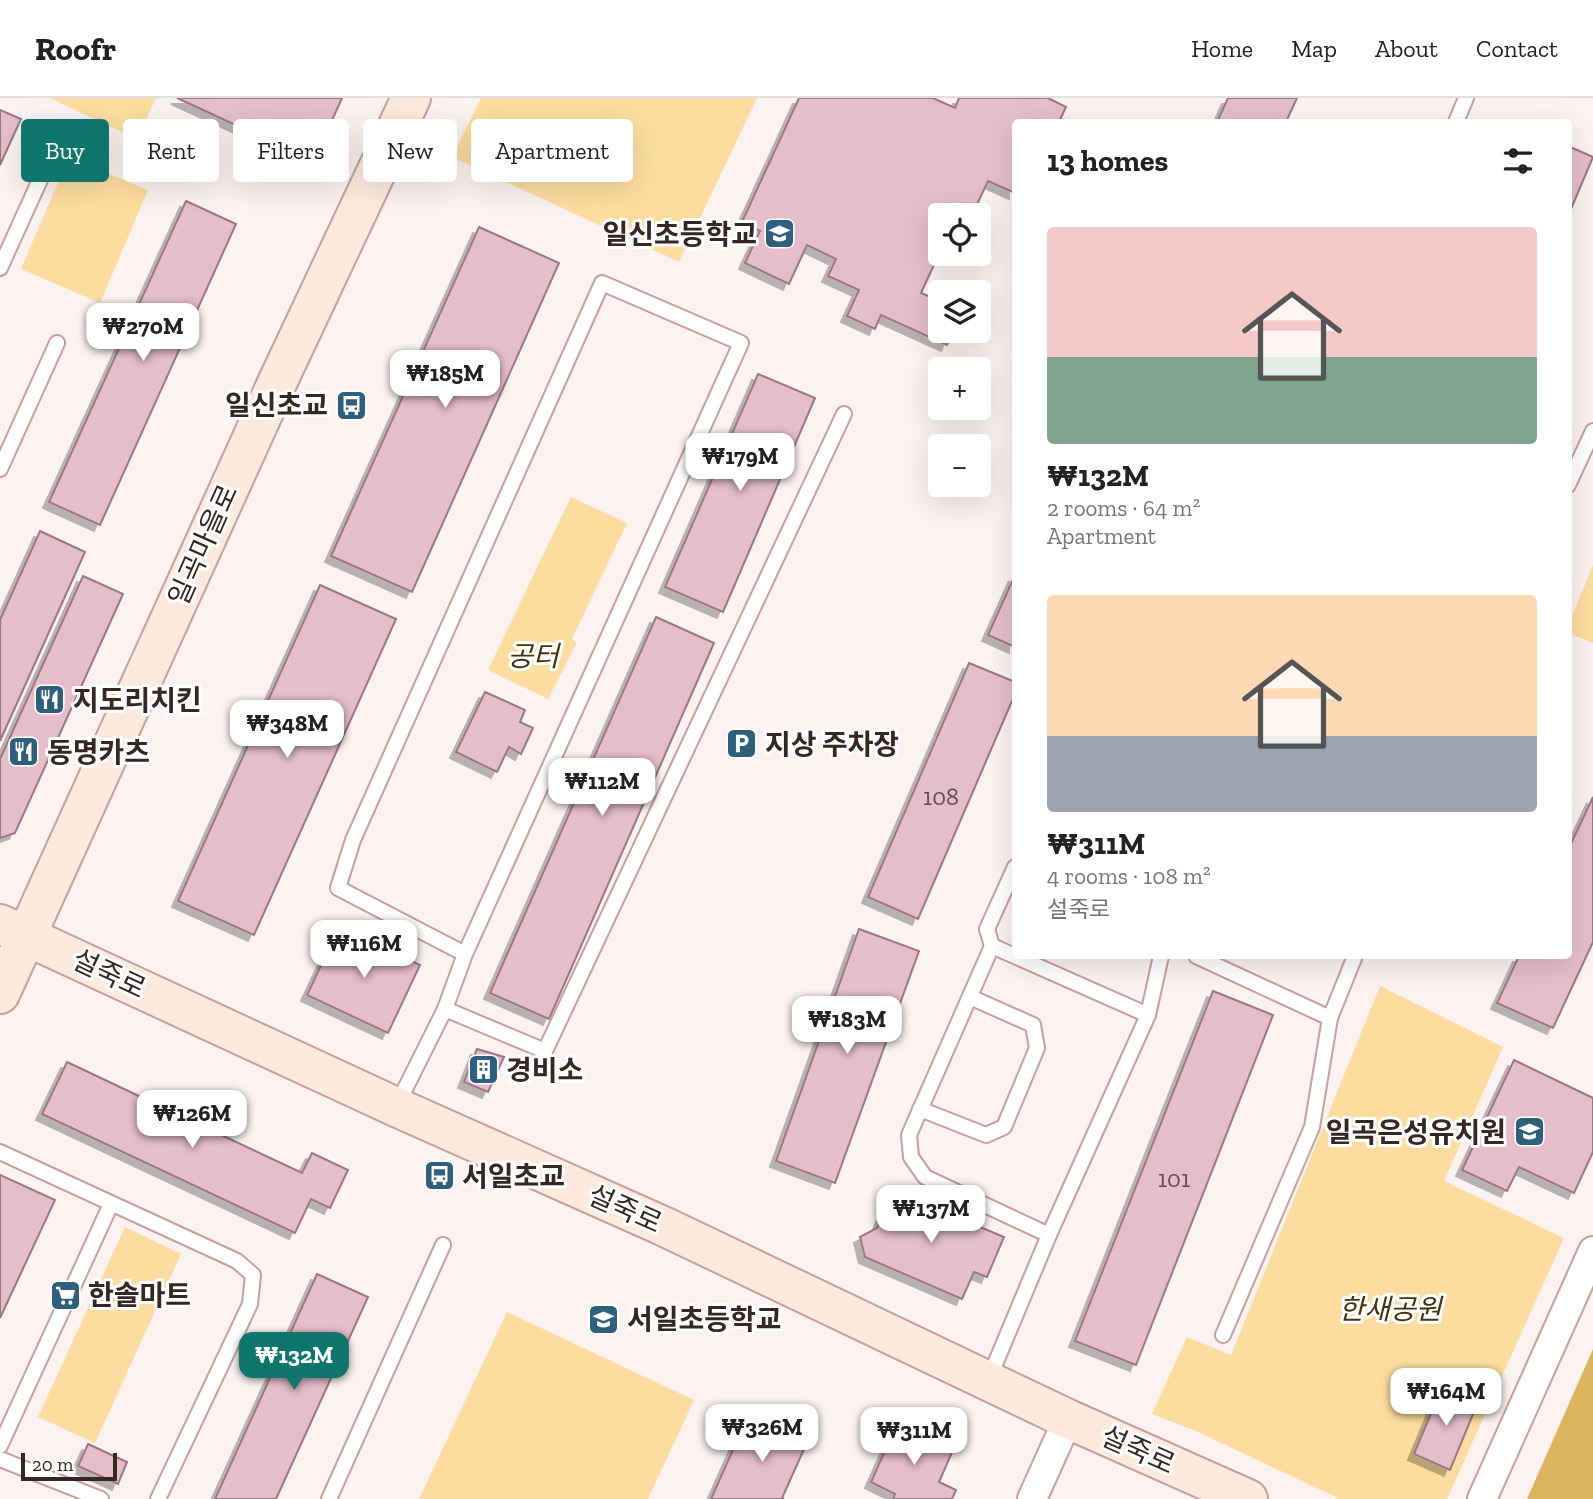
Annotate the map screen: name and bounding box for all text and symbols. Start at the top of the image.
text: Roofr [35,29,116,68]
text: Home [1191,34,1253,63]
text: Map [1291,34,1337,63]
text: About [1375,34,1438,63]
text: Contact [1476,34,1558,63]
chip: Buy [21,119,109,182]
chip: Rent [123,119,219,182]
chip: Filters [233,119,349,182]
chip: New [363,119,457,182]
chip: Apartment [471,119,633,182]
icon: filters [1499,142,1537,180]
text: 13 homes [1047,143,1168,179]
map controls [928,203,991,497]
button: locate [928,203,991,266]
school or university icon: 일신초등학교 [763,217,797,251]
place label: 일신초등학교 [602,218,757,251]
icon: home [1229,273,1355,399]
button: layers [928,280,991,343]
pin: ₩270M [94,303,192,363]
text: ₩270M [102,312,184,340]
pin: ₩185M [396,350,494,410]
button: + [928,357,991,420]
text: ₩185M [406,359,484,387]
bus stop icon: 일신초교 [334,388,368,422]
place label: 일신초교 [225,389,328,422]
pin: ₩179M [691,434,789,493]
button: − [928,434,991,497]
text: ₩179M [702,442,778,470]
text: ₩132M [1047,458,1149,494]
street label: 일곡마을로 [162,479,244,611]
text: 2 rooms · 64 m² [1047,494,1200,522]
text: Apartment [1047,522,1156,550]
park label: 공터 [507,640,562,673]
icon: home [1229,641,1355,767]
restaurant icon: 지도리치킨 [33,683,67,717]
place label: 지도리치킨 [73,684,202,717]
pin: ₩348M [238,700,336,760]
text: ₩348M [246,709,328,737]
parking icon: 지상 주차장 [725,727,759,761]
place label: 지상 주차장 [765,728,899,761]
restaurant icon: 동명카츠 [7,735,41,769]
place label: 동명카츠 [47,736,150,769]
pin: ₩112M [553,758,651,818]
text: ₩112M [564,767,640,795]
house number: 108 [923,782,959,811]
text: ₩311M [1047,826,1145,862]
text: 4 rooms · 108 m² [1047,862,1211,890]
text: 설죽로 [1047,895,1110,923]
pin: ₩116M [315,920,413,980]
text: ₩116M [326,929,402,957]
street label: 설죽로 [67,943,151,1005]
pin: ₩183M [798,996,896,1056]
text: ₩183M [808,1005,886,1033]
building icon: 경비소 [466,1053,500,1087]
place label: 경비소 [506,1054,583,1087]
pin: ₩126M [143,1090,241,1150]
text: ₩126M [153,1099,231,1127]
school or university icon: 일곡은성유치원 [1512,1115,1546,1149]
place label: 일곡은성유치원 [1326,1116,1506,1149]
bus stop icon: 서일초교 [422,1159,456,1193]
place label: 서일초교 [462,1160,565,1193]
house number: 101 [1158,1164,1190,1193]
street label: 설죽로 [583,1178,667,1240]
pin: ₩137M [882,1186,980,1245]
text: ₩137M [892,1194,970,1222]
supermarket icon: 한솔마트 [48,1278,82,1312]
place label: 한솔마트 [88,1279,191,1312]
park label: 한새공원 [1338,1293,1444,1326]
school or university icon: 서일초등학교 [587,1302,621,1336]
place label: 서일초등학교 [627,1303,782,1336]
pin: ₩132M [245,1332,343,1392]
text: ₩132M [255,1341,333,1369]
pin: ₩164M [1397,1368,1495,1428]
text: ₩164M [1406,1377,1486,1405]
pin: ₩326M [713,1404,811,1464]
pin: ₩311M [865,1408,963,1467]
text: ₩326M [721,1413,803,1441]
text: ₩311M [876,1416,952,1444]
street label: 설죽로 [1096,1419,1180,1481]
scale bar [21,1450,117,1482]
text: 20 m [32,1453,73,1476]

